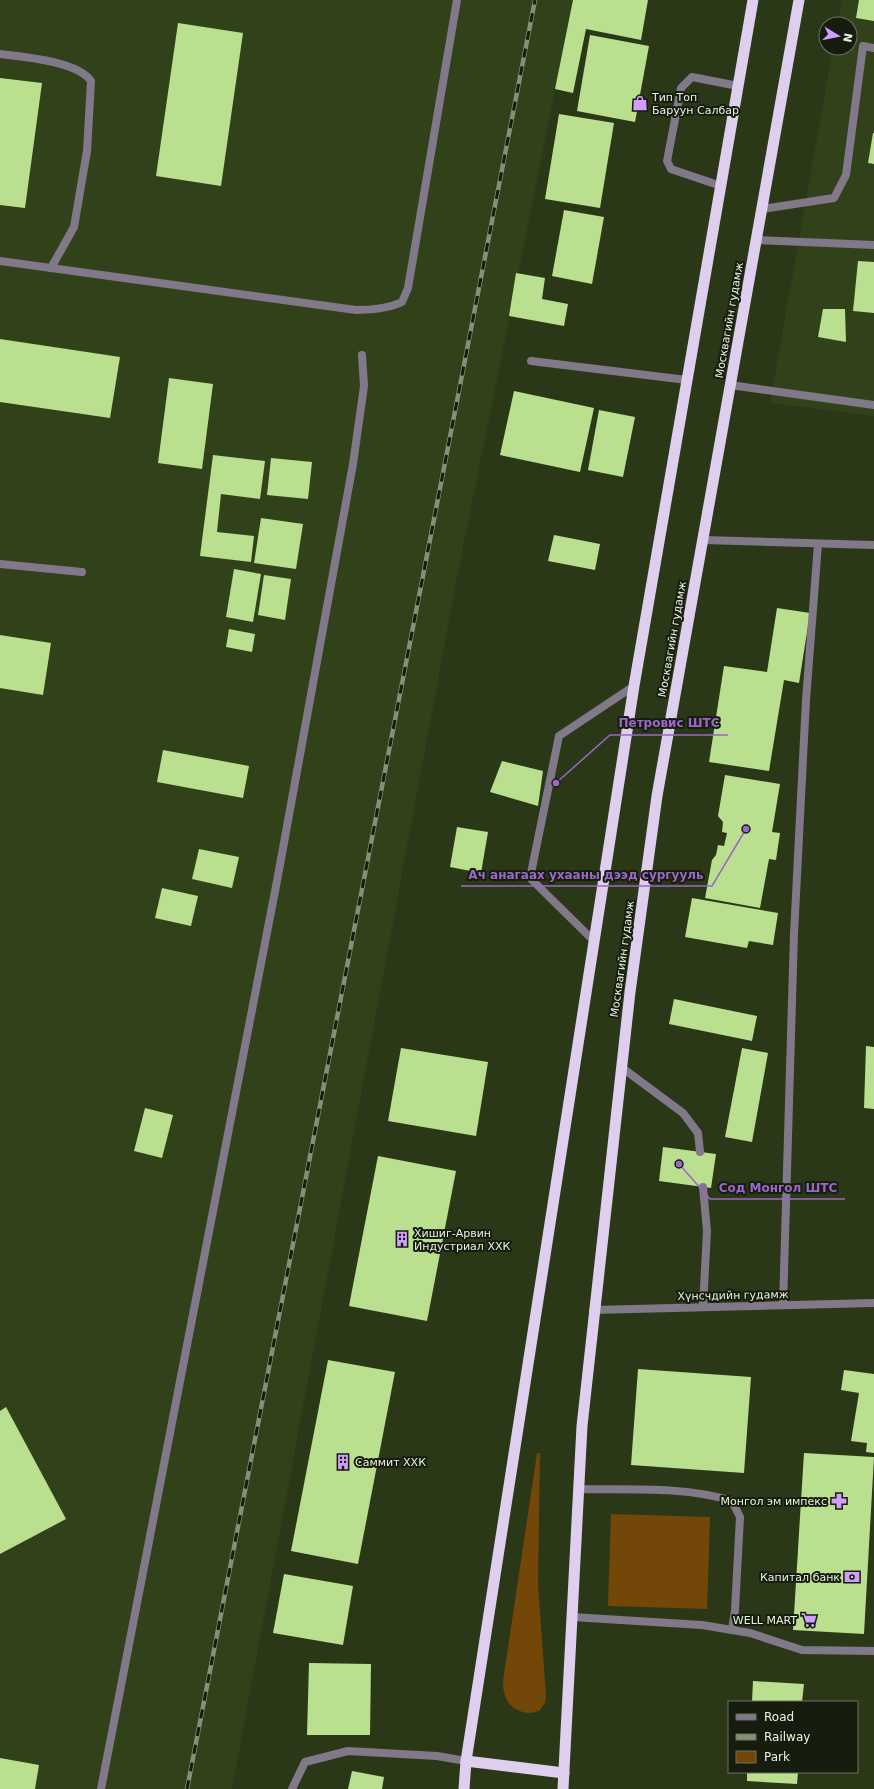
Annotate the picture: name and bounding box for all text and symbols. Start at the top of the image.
north arrow [818,16,858,56]
text: N [840,32,855,43]
place label: Тип Топ Баруун Салбар [651,91,739,117]
shop icon: Тип Топ Баруун Салбар [631,94,649,112]
street label: Москвагийн гудамж [713,261,746,379]
street label: Москвагийн гудамж [656,580,689,698]
callout: Петровис ШТС [610,711,728,735]
text: Петровис ШТС [618,716,720,730]
callout: Ач анагаах ухааны дээд сургууль [461,862,712,886]
text: Ач анагаах ухааны дээд сургууль [468,868,704,882]
street label: Москвагийн гудамж [608,900,637,1018]
callout: Сод Монгол ШТС [710,1175,845,1199]
text: Сод Монгол ШТС [719,1181,838,1195]
place label: Хишиг-Арвин Индустриал ХХК [414,1227,510,1253]
building icon: Хишиг-Арвин Индустриал ХХК [393,1230,411,1248]
street label: Хүнсчдийн гудамж [677,1288,789,1303]
building icon: Саммит ХХК [334,1453,352,1471]
place label: Саммит ХХК [355,1456,426,1469]
pharmacy icon: Монгол эм импекс [830,1492,848,1510]
place label: Монгол эм импекс [721,1495,827,1508]
bank icon: Капитал банк [843,1568,861,1586]
place label: Капитал банк [760,1571,840,1584]
supermarket icon: WELL MART [800,1611,818,1629]
place label: WELL MART [733,1614,797,1627]
legend [728,1701,858,1773]
text: Road [764,1710,794,1724]
text: Railway [764,1730,810,1744]
text: Park [764,1750,790,1764]

